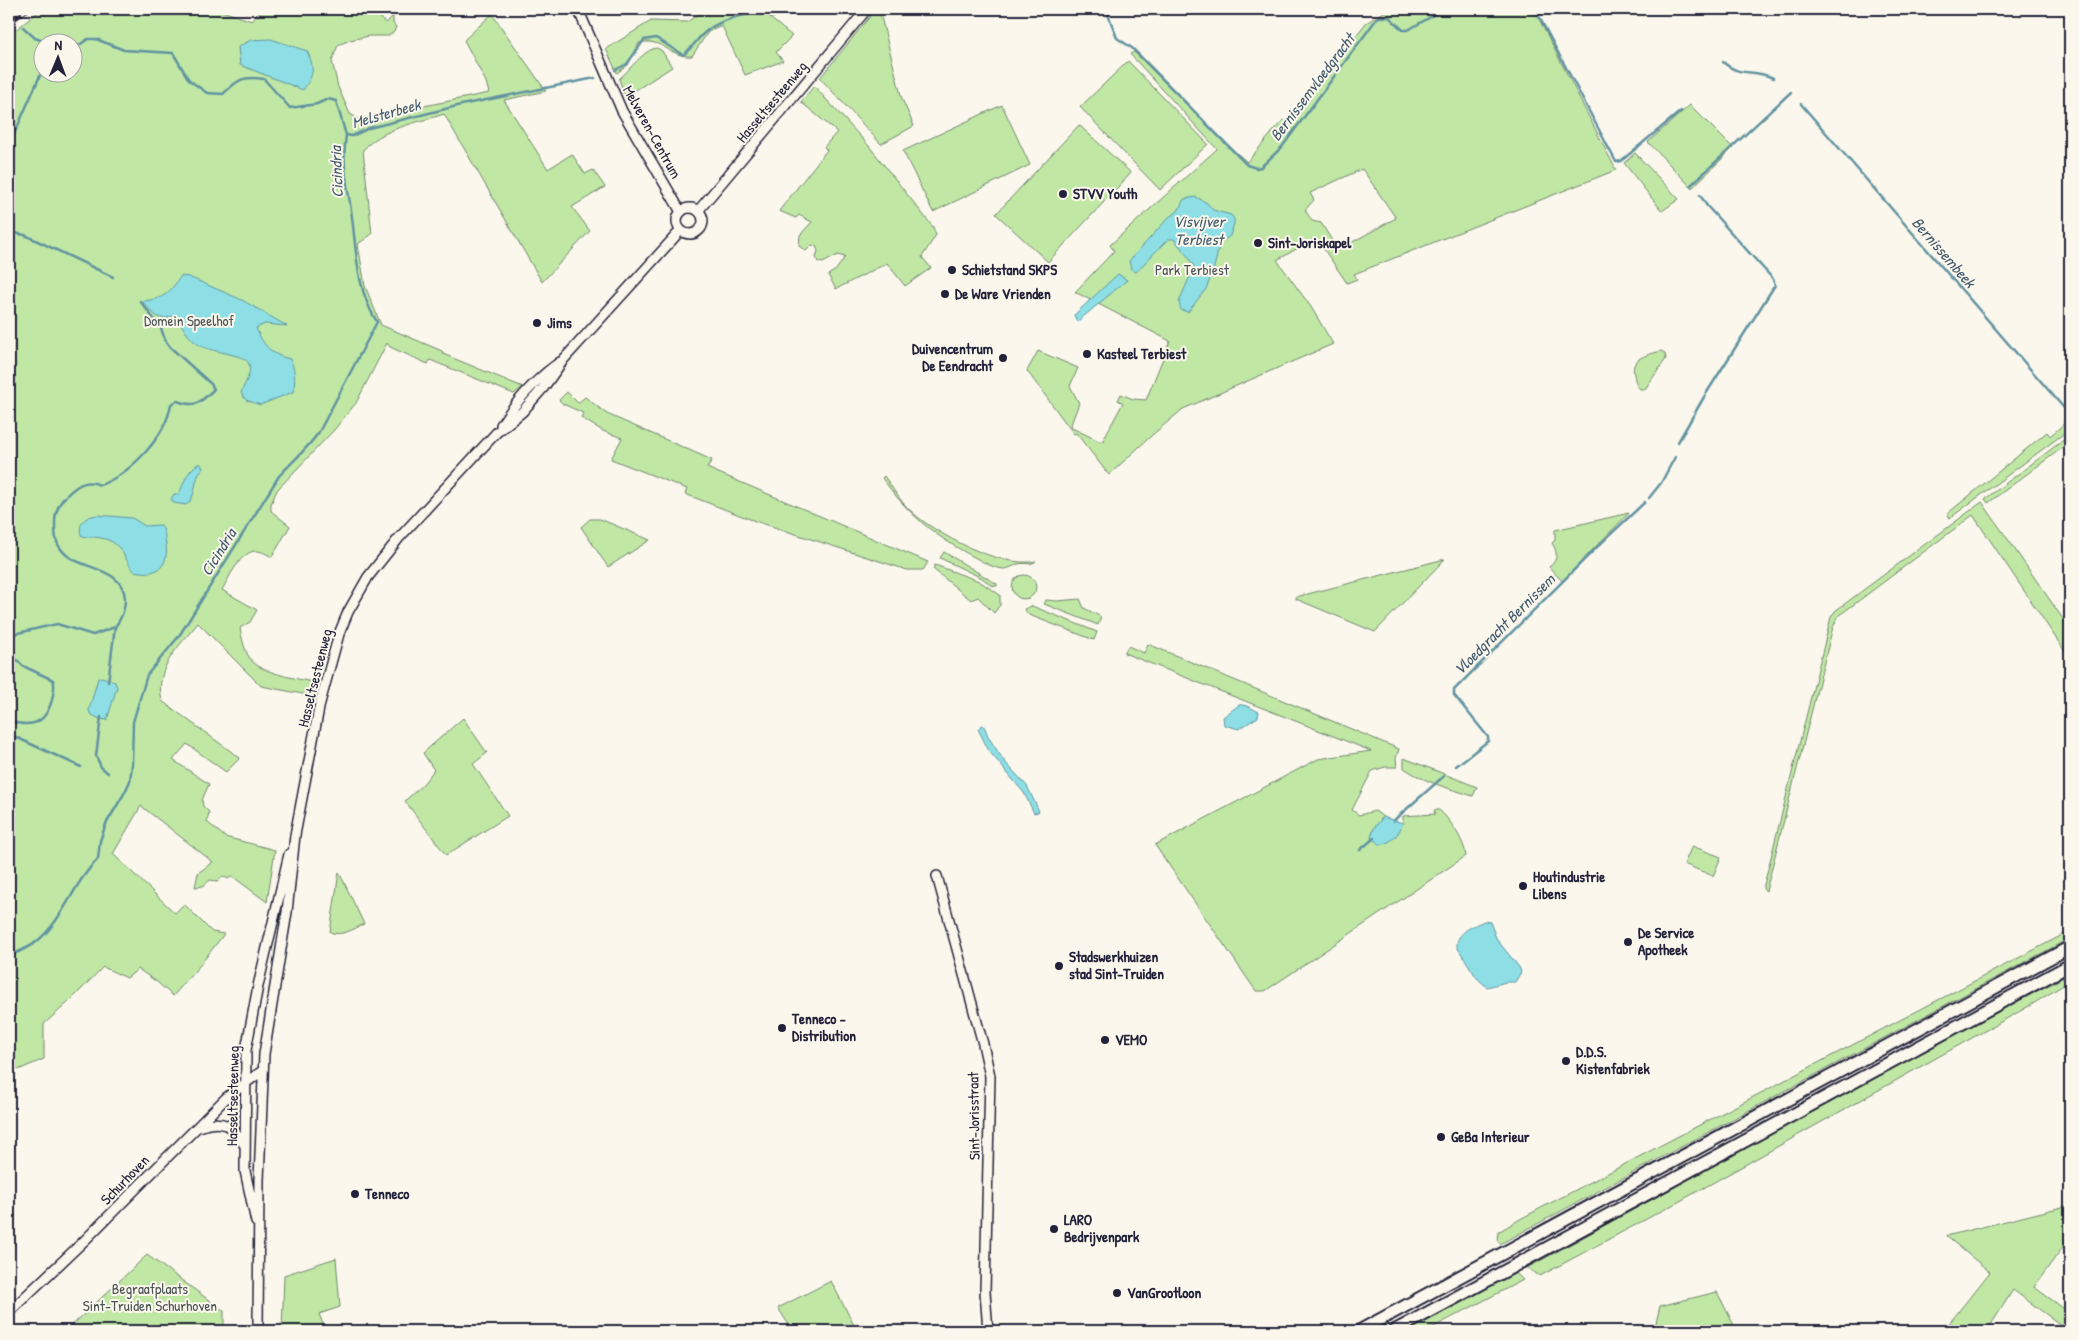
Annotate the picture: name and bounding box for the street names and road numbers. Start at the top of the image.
street label: Hasseltsesteenweg [731,56,812,147]
street label: Melveren-Centrum [618,81,687,182]
street label: Hasseltsesteenweg [292,626,337,729]
street label: Hasseltsesteenweg [221,1045,244,1146]
street label: Sint-Jorisstraat [962,1071,985,1160]
street label: Schurhoven [96,1150,154,1209]

